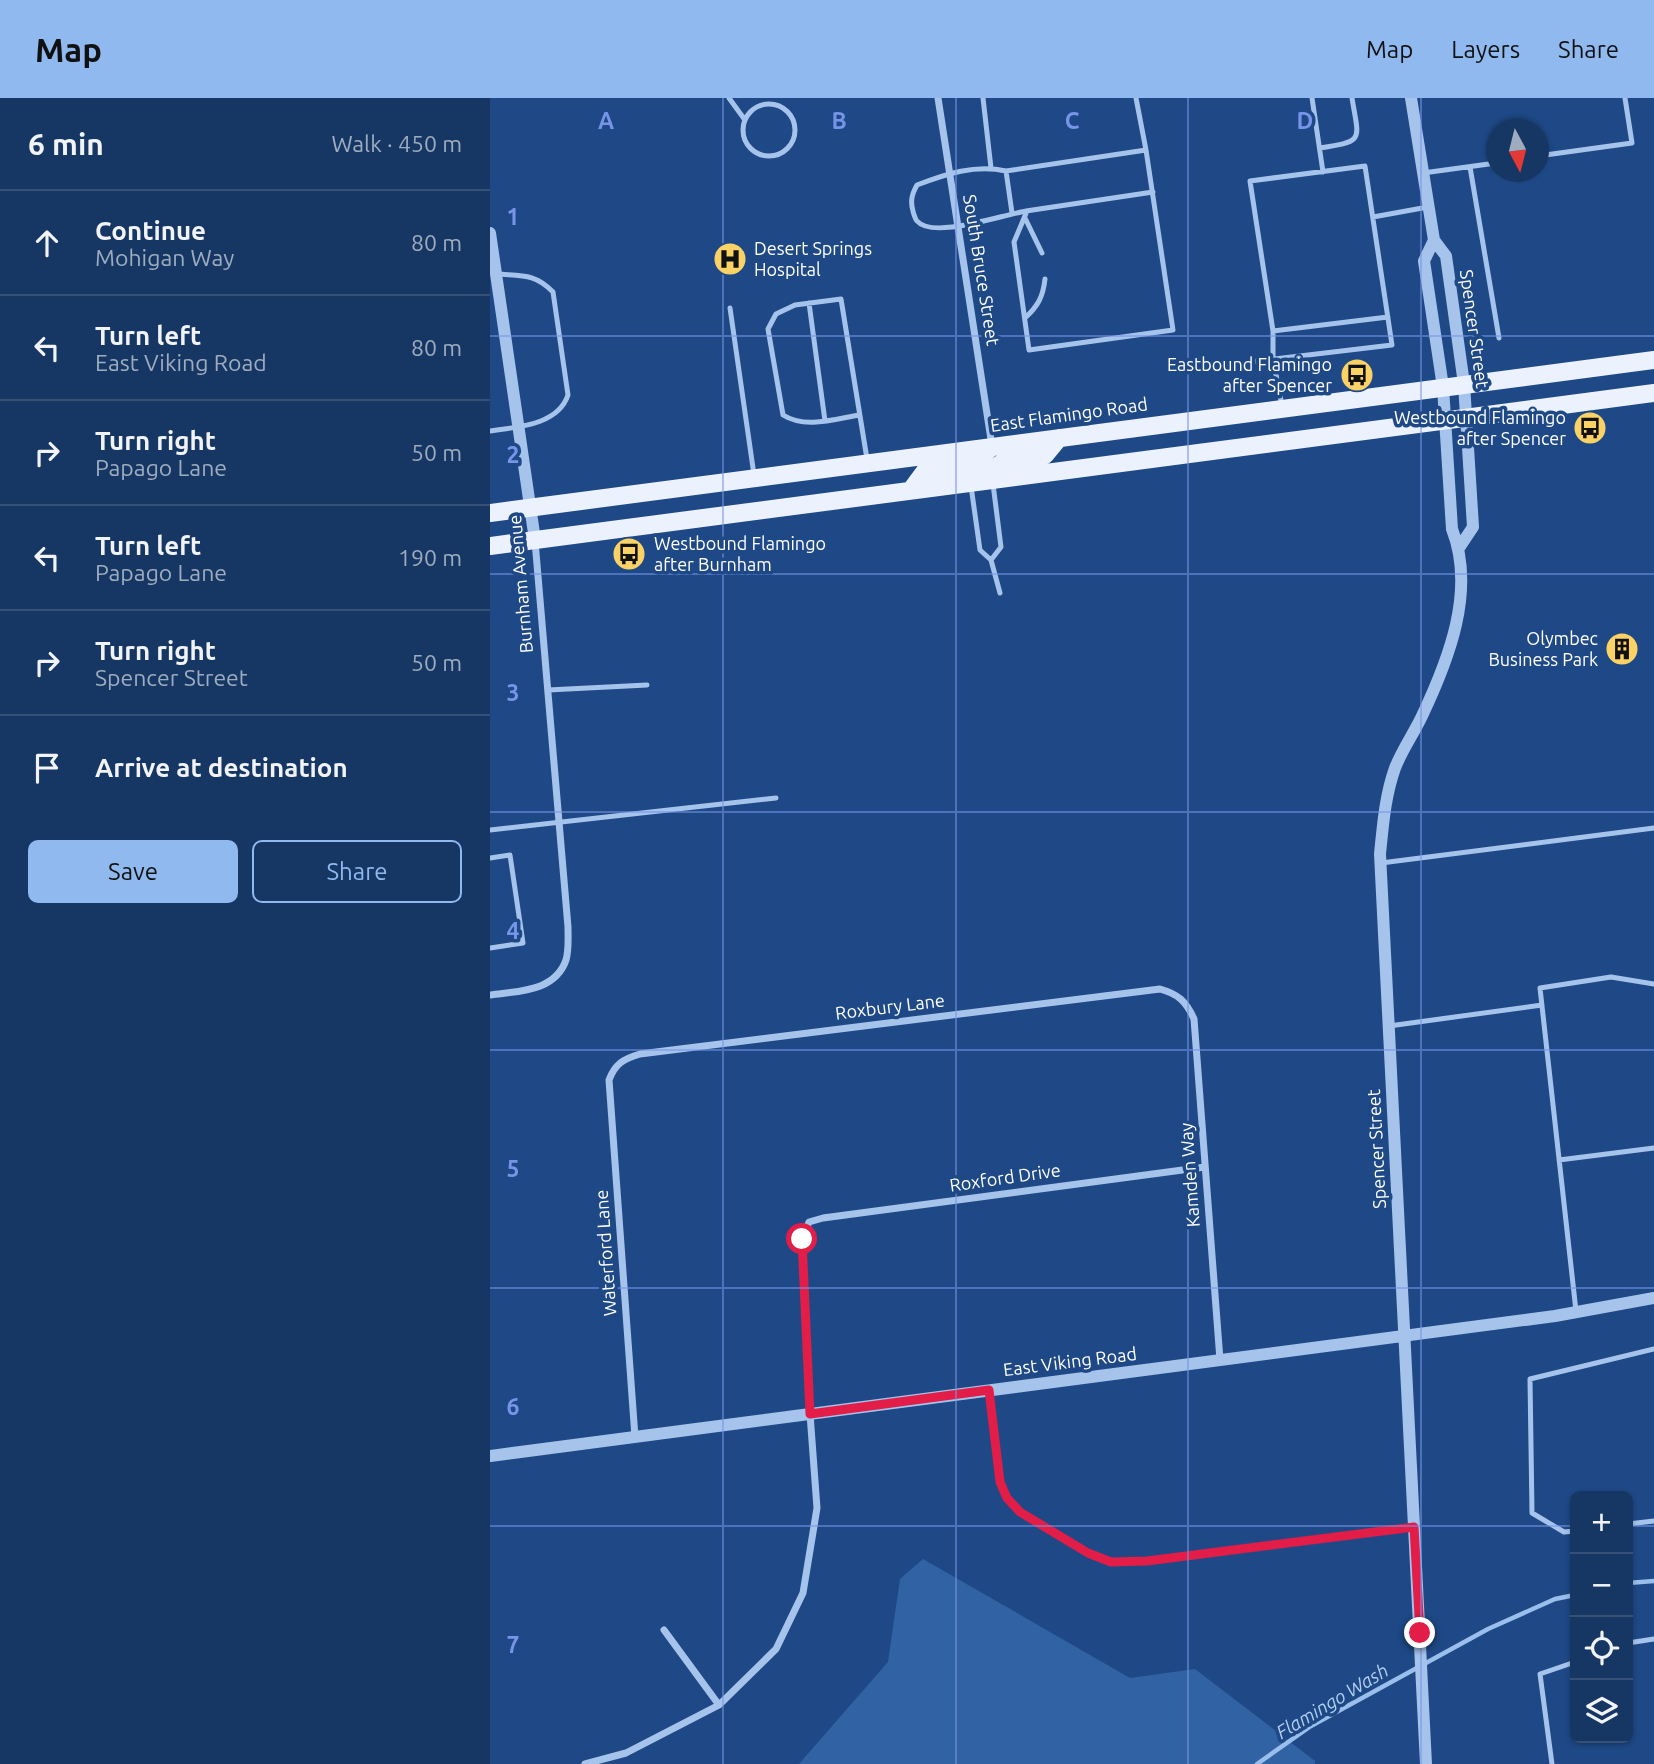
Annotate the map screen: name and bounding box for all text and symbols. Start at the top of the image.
text: Map [35,31,102,68]
text: Map [1366,36,1413,63]
text: Layers [1451,36,1520,63]
text: Share [1558,36,1619,63]
text: A [598,108,614,133]
text: B [831,108,847,133]
text: C [1065,108,1080,133]
text: D [1297,108,1313,133]
north arrow [1486,119,1549,182]
text: 6 min [28,127,104,161]
text: Walk · 450 m [331,131,462,156]
street label: South Bruce Street [960,193,1004,347]
text: 1 [507,204,519,229]
text: Continue [95,216,206,245]
icon: ahead [28,224,66,262]
text: 80 m [411,230,462,255]
place label: Desert Springs Hospital [754,238,872,279]
hospital icon: Desert Springs Hospital [711,240,749,278]
text: Mohigan Way [95,245,234,270]
street label: Spencer Street [1457,268,1493,389]
text: Turn left [95,321,201,350]
icon: left [28,329,66,367]
text: 80 m [411,335,462,360]
text: East Viking Road [95,350,267,375]
place label: Eastbound Flamingo after Spencer [1167,354,1332,395]
bus stop icon: Eastbound Flamingo after Spencer [1338,356,1376,394]
street label: East Flamingo Road [989,393,1149,435]
place label: Westbound Flamingo after Spencer [1394,407,1566,448]
bus stop icon: Westbound Flamingo after Spencer [1571,409,1609,447]
text: Turn right [95,426,216,455]
icon: right [28,434,66,472]
text: 50 m [411,440,462,465]
text: 2 [507,442,519,467]
text: Papago Lane [95,455,227,480]
street label: Burnham Avenue [504,514,536,654]
text: Turn left [95,531,201,560]
place label: Westbound Flamingo after Burnham [654,533,826,574]
bus stop icon: Westbound Flamingo after Burnham [610,535,648,573]
icon: left [28,539,66,577]
text: 190 m [398,545,462,570]
text: Papago Lane [95,560,227,585]
place label: Olymbec Business Park [1488,628,1598,669]
building icon: Olymbec Business Park [1603,630,1641,668]
text: Turn right [95,636,216,665]
icon: right [28,644,66,682]
text: 50 m [411,650,462,675]
text: Spencer Street [95,665,248,690]
text: 3 [507,680,519,705]
icon: arrive [28,749,66,787]
text: Arrive at destination [95,753,348,782]
button: Save [28,840,238,903]
button: Share [252,840,462,903]
text: 4 [507,918,520,943]
street label: Roxbury Lane [834,989,946,1023]
street label: Spencer Street [1363,1089,1389,1209]
street label: Kamden Way [1175,1122,1203,1228]
text: 5 [507,1156,519,1181]
street label: Roxford Drive [948,1159,1062,1195]
street label: Waterford Lane [591,1189,619,1317]
route start [786,1223,817,1254]
street label: East Viking Road [1002,1343,1138,1379]
text: 6 [507,1394,520,1419]
map controls [1570,1491,1633,1743]
button: + [1570,1491,1633,1554]
button: − [1570,1554,1633,1617]
route end [1404,1617,1435,1648]
button: locate [1570,1617,1633,1680]
text: 7 [507,1632,519,1657]
water label: Flamingo Wash [1272,1659,1392,1743]
button: layers [1570,1680,1633,1743]

